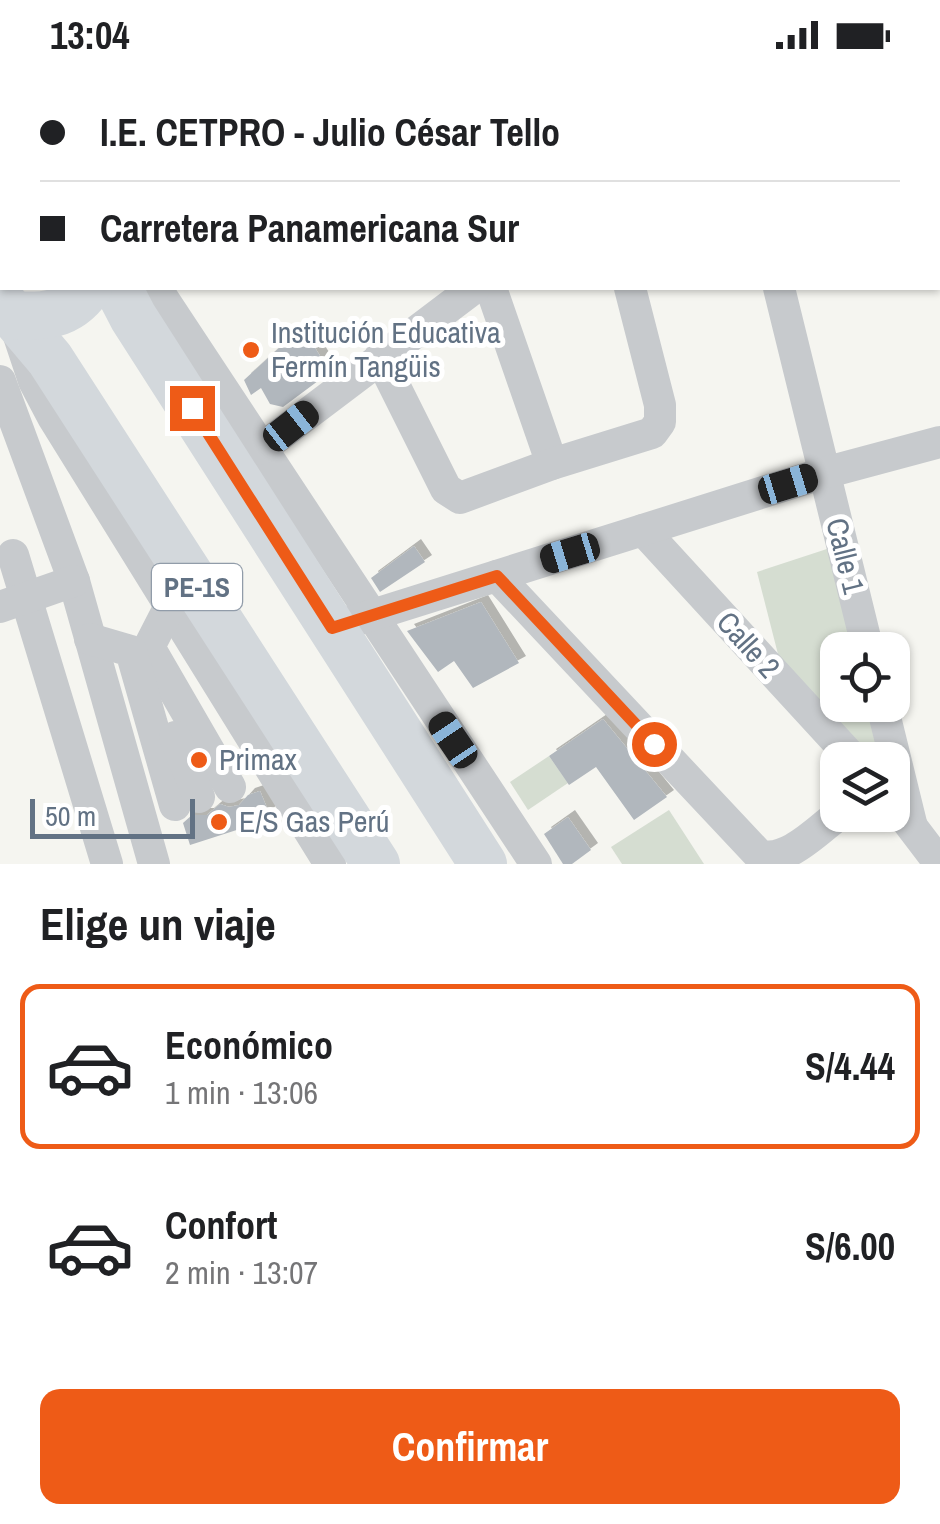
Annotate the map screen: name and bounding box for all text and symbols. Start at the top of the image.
text: 13:04 [50,10,130,61]
text: I.E. CETPRO - Julio César Tello [100,107,560,158]
text: Carretera Panamericana Sur [100,203,519,254]
place label: Institución Educativa Fermín Tangüis [271,312,501,386]
marker: Institución Educativa Fermín Tangüis [240,339,262,361]
route end [170,386,215,431]
car [258,396,324,456]
car [755,461,821,507]
street label: Calle 1 [817,514,875,598]
car [537,530,603,576]
road number: PE-1S [152,564,242,610]
street label: Calle 2 [708,602,789,686]
map controls [820,632,910,832]
button: locate [820,632,910,722]
car [424,707,482,773]
route start [632,722,677,767]
place label: Primax [219,739,298,779]
button: layers [820,742,910,832]
marker: Primax [188,749,210,771]
scale bar [30,794,195,838]
text: 50 m [45,797,96,835]
place label: E/S Gas Perú [239,801,389,841]
marker: E/S Gas Perú [208,811,230,833]
text: Elige un viaje [40,893,276,954]
text: Económico [165,1020,333,1071]
icon: car [45,1022,135,1112]
text: S/4.44 [805,1041,895,1092]
text: 1 min · 13:06 [165,1071,318,1114]
text: Confort [165,1200,277,1251]
icon: car [45,1202,135,1292]
text: S/6.00 [805,1221,895,1272]
text: 2 min · 13:07 [165,1251,318,1294]
button: Confirmar [40,1389,900,1504]

